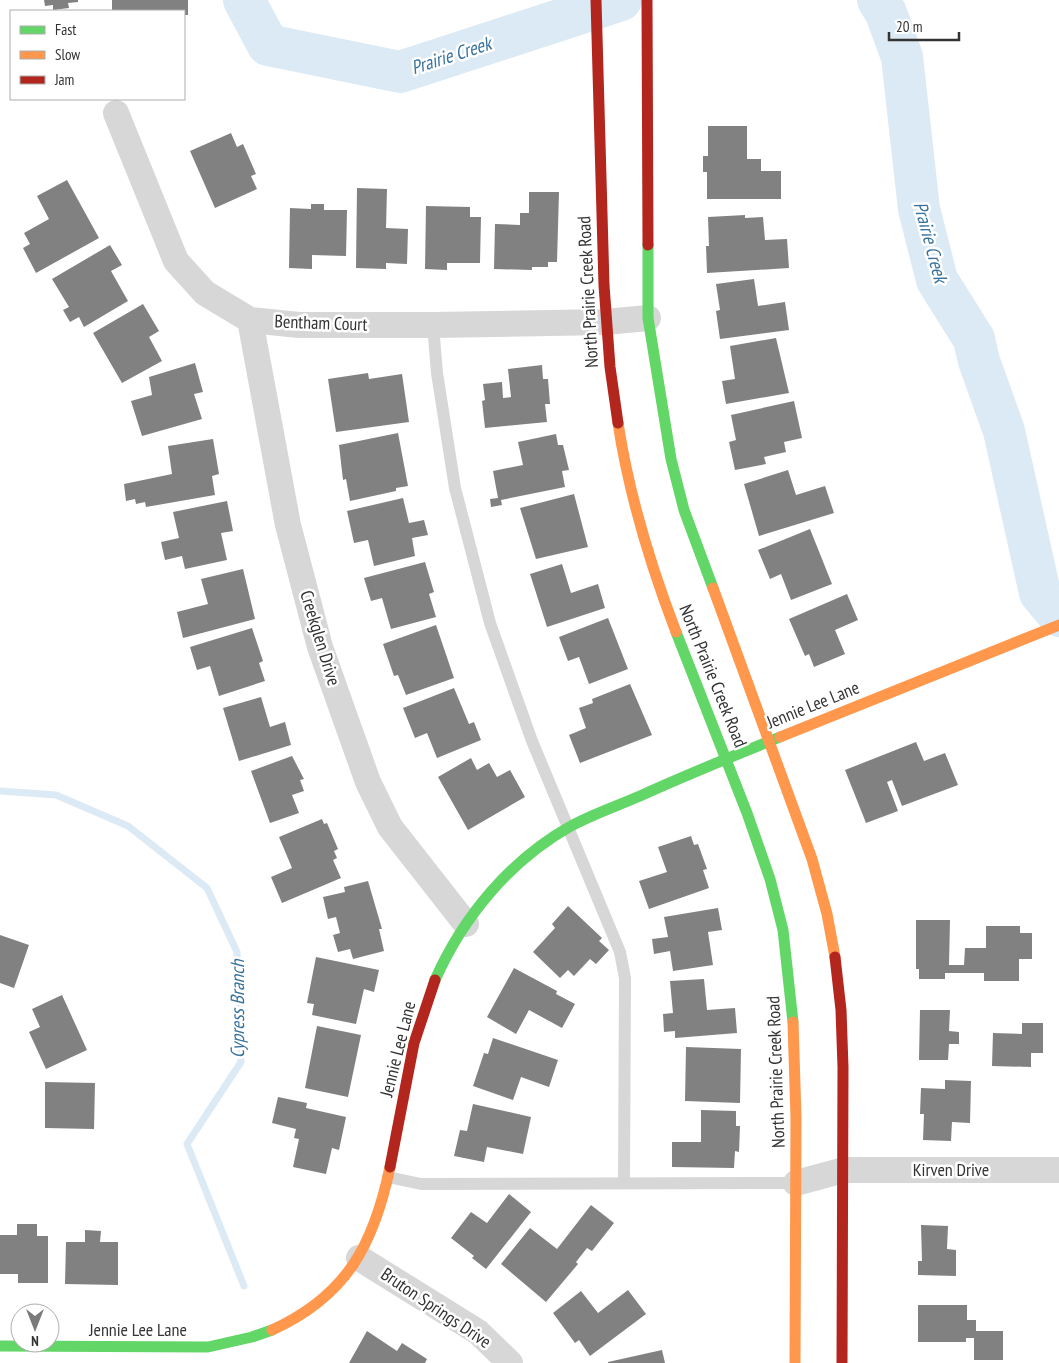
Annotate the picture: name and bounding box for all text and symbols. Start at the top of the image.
legend [10,10,185,100]
scale bar [889,10,959,42]
text: 20 m [896,17,922,36]
text: Fast [55,20,76,39]
water label: Prairie Creek [408,30,497,79]
text: Slow [55,45,80,64]
text: Jam [54,70,74,89]
water label: Prairie Creek [909,199,954,288]
street label: North Prairie Creek Road [572,216,603,369]
street label: Bentham Court [274,309,368,336]
street label: Creekglen Drive [295,587,346,688]
street label: North Prairie Creek Road [674,601,753,751]
street label: Jennie Lee Lane [762,676,862,734]
water label: Cypress Branch [225,958,249,1058]
street label: North Prairie Creek Road [761,996,790,1148]
street label: Jennie Lee Lane [374,999,420,1100]
street label: Kirven Drive [913,1158,989,1181]
street label: Bruton Springs Drive [377,1262,496,1353]
north arrow [10,1303,60,1353]
street label: Jennie Lee Lane [88,1318,187,1341]
text: N [31,1332,39,1350]

